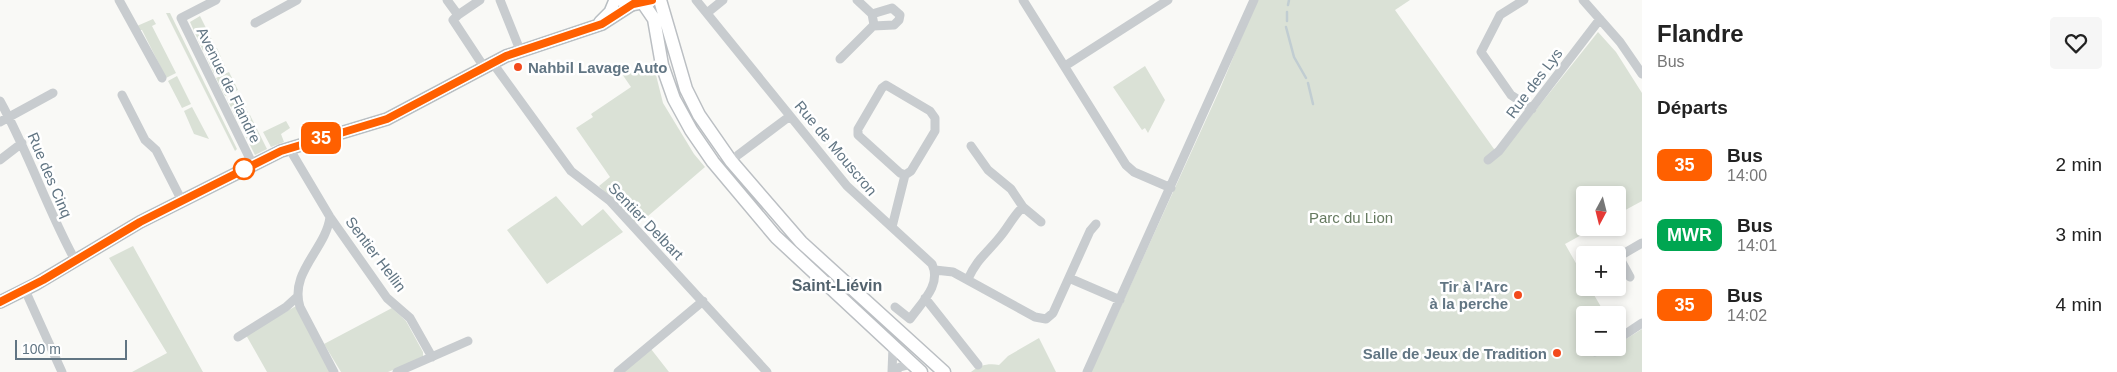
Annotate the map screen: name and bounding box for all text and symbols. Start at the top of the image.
button: heart [2050,17,2102,69]
text: Flandre [1657,20,1744,47]
street label: Avenue de Flandre [194,24,264,146]
street label: Rue des Lys [1502,45,1566,121]
text: Bus [1657,53,1685,70]
place label: Nahbil Lavage Auto [528,59,667,76]
marker: Nahbil Lavage Auto [512,61,524,73]
street label: Rue de Mouscron [791,97,881,199]
text: Départs [1657,97,1728,118]
line badge: 35 [298,122,344,154]
text: 35 [311,128,331,148]
street label: Rue des Cinq [24,130,76,220]
text: Bus [1727,145,1763,166]
text: 2 min [2056,154,2102,175]
text: 35 [1674,155,1695,175]
unlabelled marker [233,158,255,180]
text: 14:00 [1727,167,1767,184]
street label: Sentier Delbart [605,179,687,263]
north arrow [1576,186,1626,236]
map controls [1576,186,1626,356]
park label: Parc du Lion [1309,209,1393,226]
street label: Sentier Hellin [342,213,410,295]
text: Bus [1737,215,1773,236]
text: 3 min [2056,224,2102,245]
text: MWR [1667,225,1712,245]
text: 14:01 [1737,237,1777,254]
button: + [1576,246,1626,296]
district label: Saint-Liévin [792,277,882,294]
place label: Tir à l'Arc à la perche [1430,278,1508,312]
text: Bus [1727,285,1763,306]
marker: Tir à l'Arc à la perche [1512,289,1524,301]
text: 4 min [2056,294,2102,315]
text: 35 [1674,295,1695,315]
button: − [1576,306,1626,356]
text: 14:02 [1727,307,1767,324]
scale bar [15,337,128,360]
text: 100 m [22,341,61,357]
place label: Salle de Jeux de Tradition [1363,345,1547,362]
marker: Salle de Jeux de Tradition [1551,347,1563,359]

